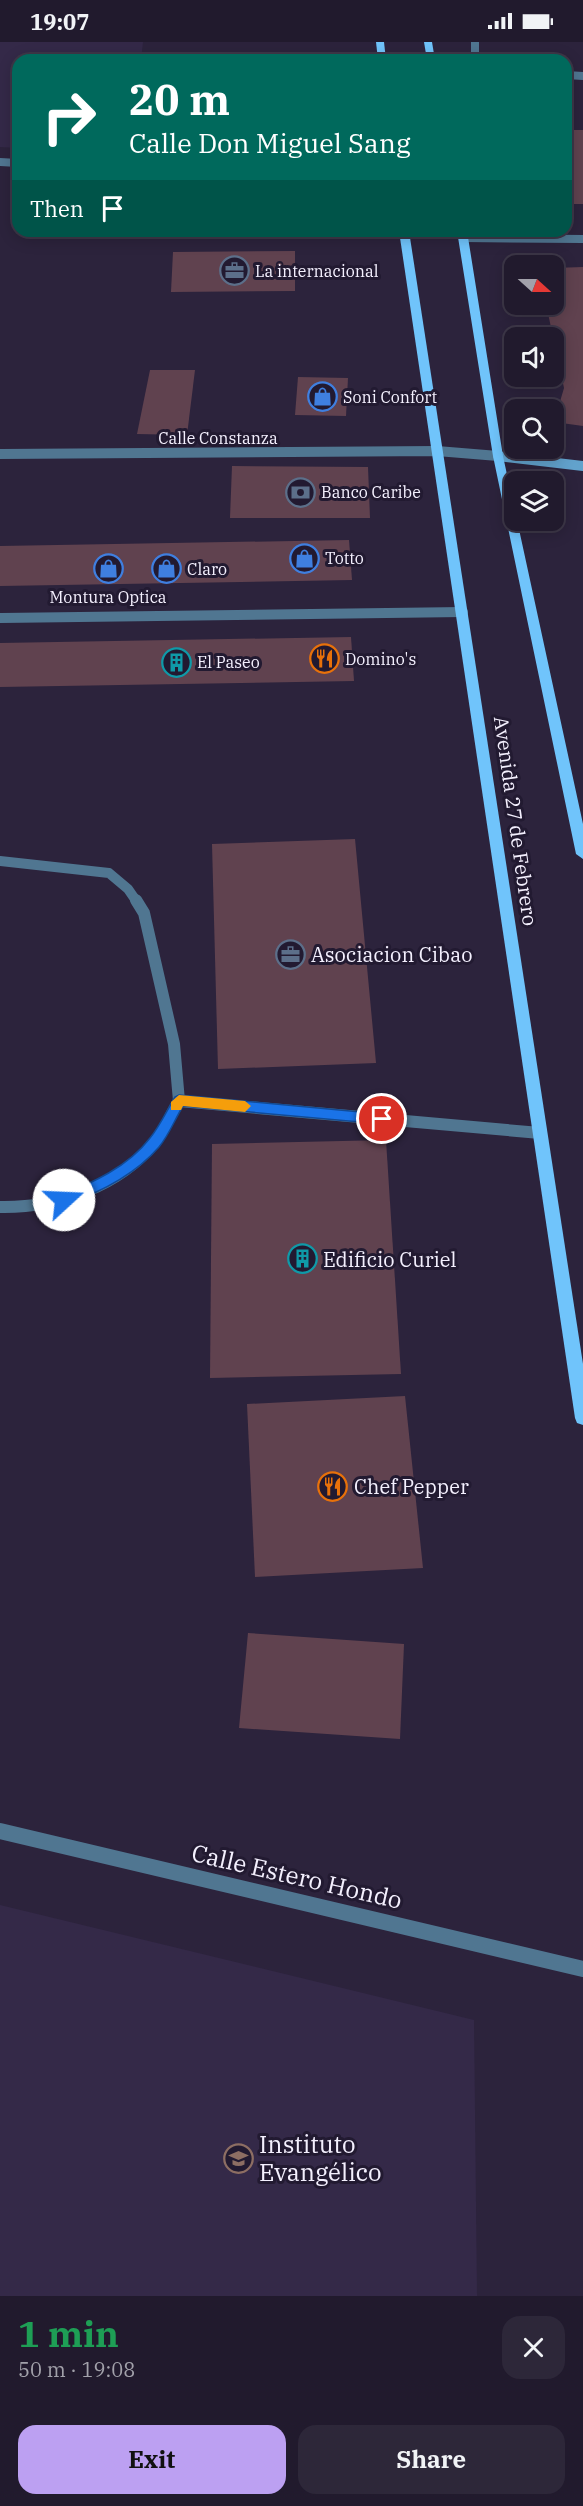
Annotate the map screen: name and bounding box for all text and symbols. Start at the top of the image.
text: 19:07 [30,7,89,36]
text: 20 m [129,72,230,127]
icon: right [30,78,108,156]
text: Calle Don Miguel Sang [129,125,411,160]
icon: arrive [96,192,129,225]
text: Then [30,194,84,223]
office icon: La internacional [218,255,250,287]
north arrow [504,255,564,315]
map controls [504,255,564,531]
place label: La internacional [255,261,379,281]
button: sound [504,327,564,387]
shop icon: Soni Confort [306,381,338,413]
place label: Soni Confort [343,387,438,407]
button: search [504,399,564,459]
street label: Calle Constanza [158,428,278,448]
button: layers [504,471,564,531]
bank icon: Banco Caribe [284,476,316,508]
place label: Banco Caribe [321,482,421,502]
shop icon: Totto [288,542,320,574]
place label: Totto [325,548,364,568]
shop icon: Montura Optica [92,553,124,585]
shop icon: Claro [150,553,182,585]
place label: Claro [187,559,227,579]
place label: Montura Optica [49,587,167,607]
restaurant icon: Domino's [308,643,340,675]
building icon: El Paseo [160,646,192,678]
place label: Domino's [345,649,416,669]
place label: El Paseo [197,652,260,672]
street label: Avenida 27 de Febrero [488,714,544,928]
office icon: Asociacion Cibao [274,938,306,970]
place label: Asociacion Cibao [311,941,472,968]
pin [356,1093,407,1144]
icon: arrive [365,1102,398,1135]
position arrow [32,1168,96,1232]
building icon: Edificio Curiel [286,1243,318,1275]
place label: Edificio Curiel [323,1246,457,1273]
restaurant icon: Chef Pepper [317,1470,349,1502]
place label: Chef Pepper [354,1473,469,1500]
street label: Calle Estero Hondo [189,1836,405,1916]
place label: Instituto Evangélico [259,2128,381,2188]
school or university icon: Instituto Evangélico [222,2142,254,2174]
text: 1 min [18,2310,119,2357]
button: close [502,2316,565,2379]
text: 50 m · 19:08 [18,2356,135,2383]
button: Exit [18,2425,286,2494]
button: Share [298,2425,565,2494]

